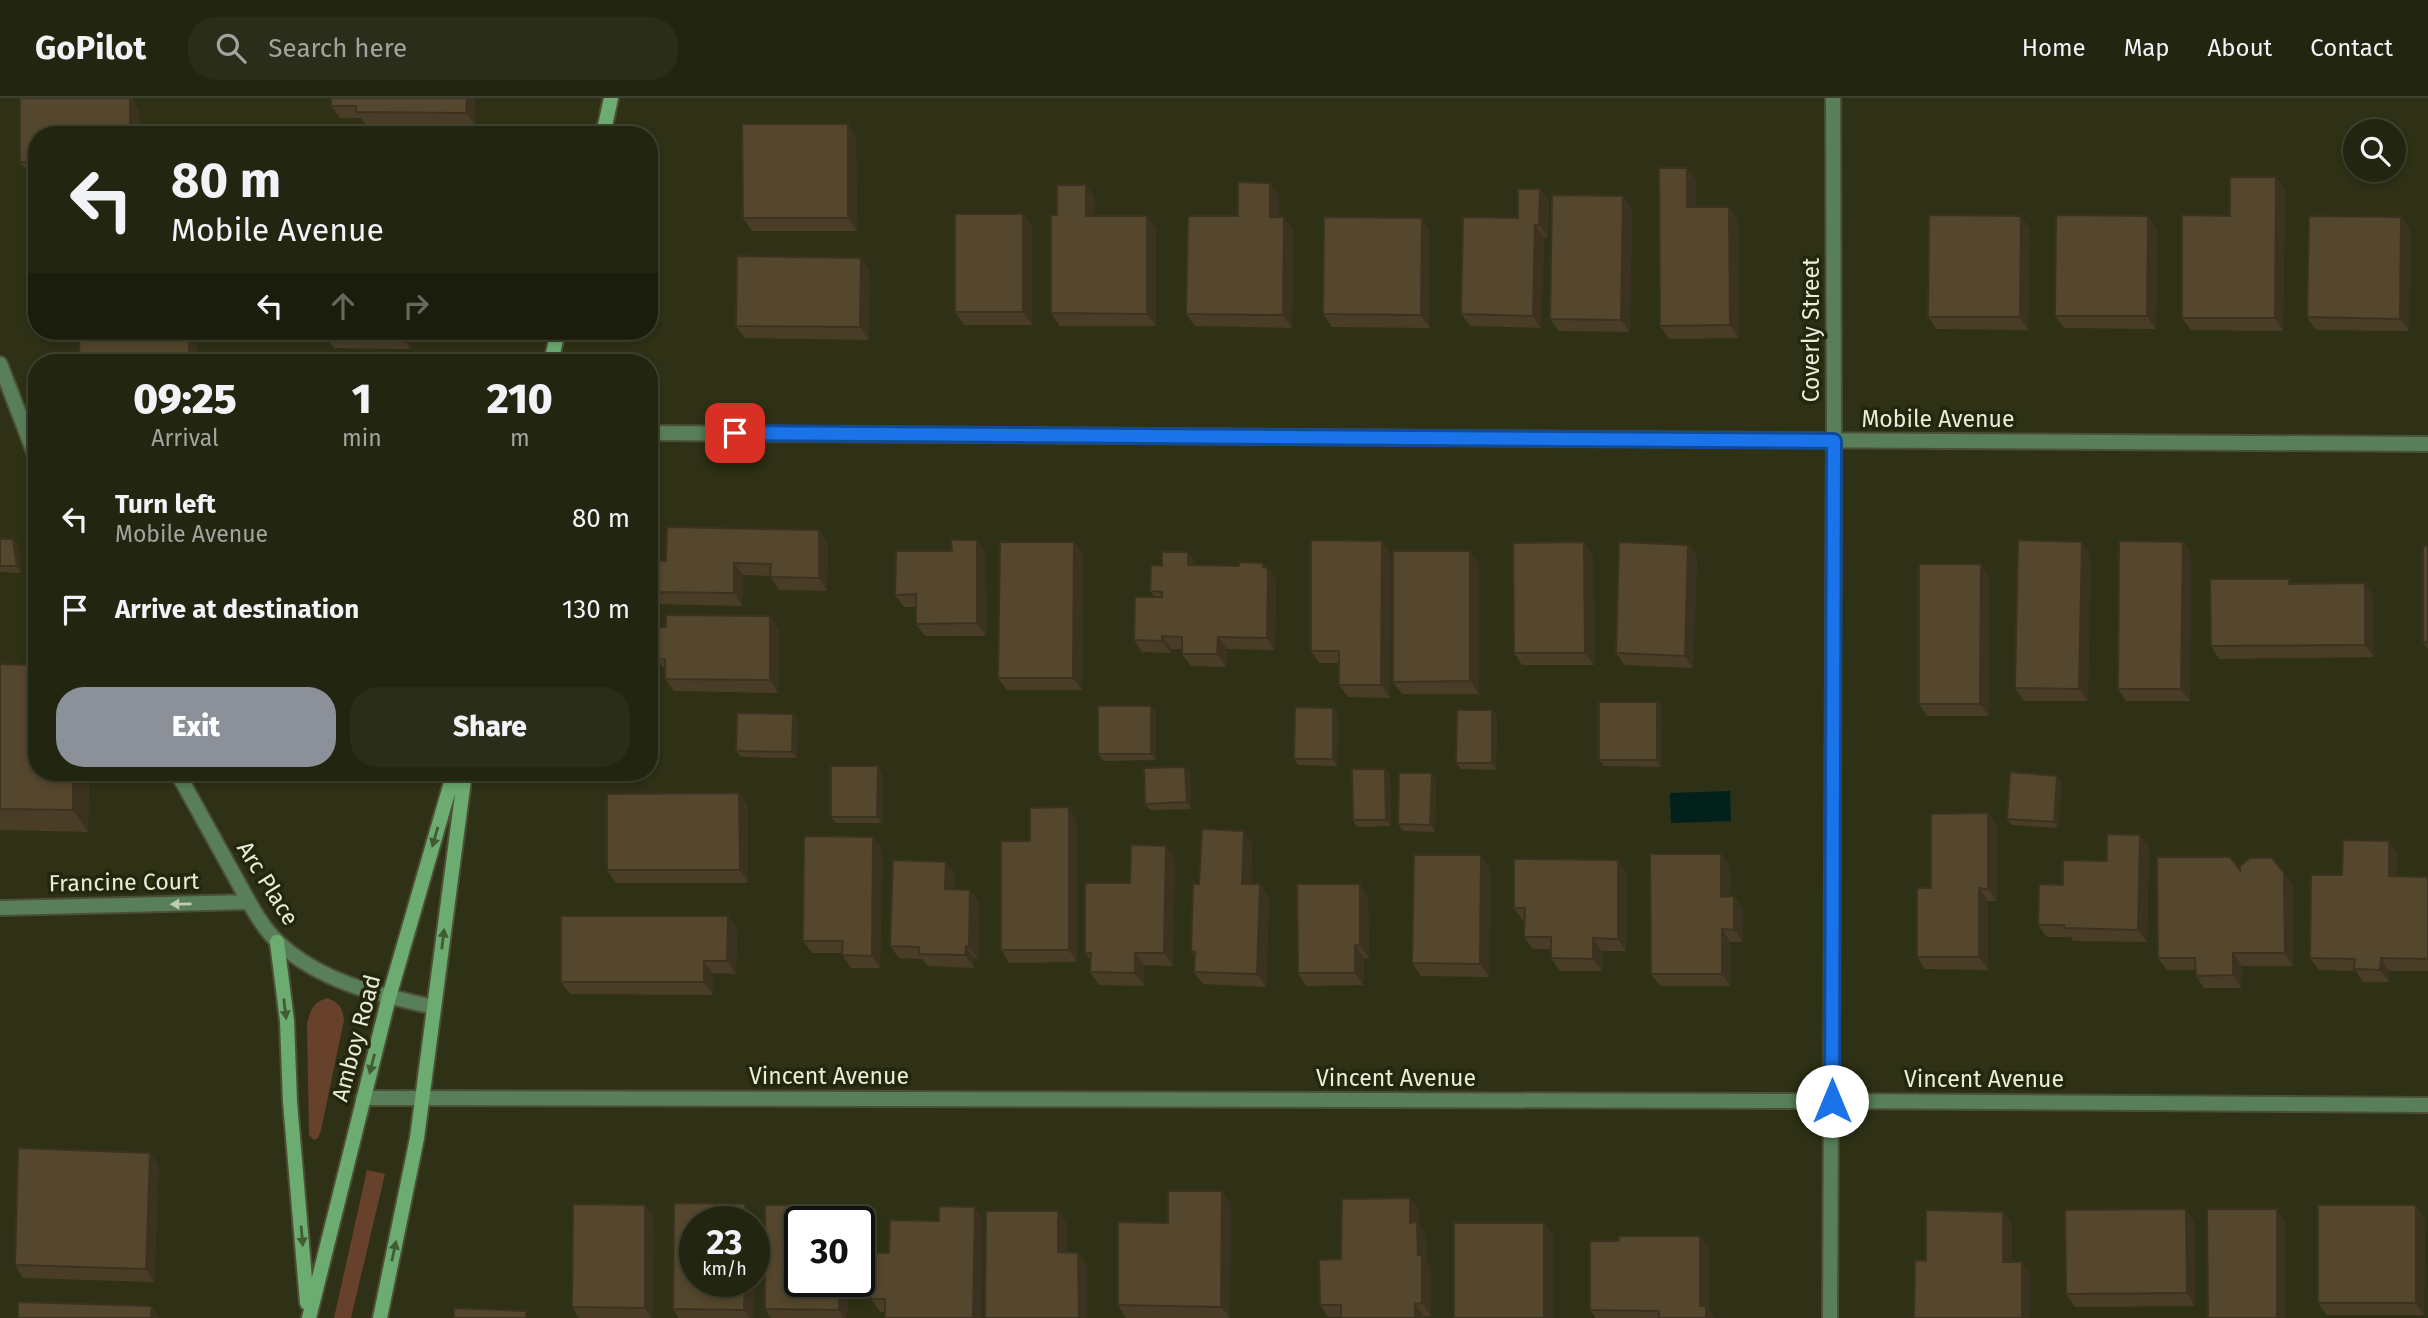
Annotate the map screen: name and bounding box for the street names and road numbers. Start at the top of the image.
street label: Coverly Street [1797,257,1825,402]
street label: Mobile Avenue [1861,405,2015,433]
street label: Arc Place [231,836,305,930]
street label: Francine Court [48,867,200,897]
street label: Amboy Road [326,971,386,1105]
street label: Vincent Avenue [749,1062,909,1090]
street label: Vincent Avenue [1316,1064,1476,1092]
street label: Vincent Avenue [1904,1065,2064,1093]

